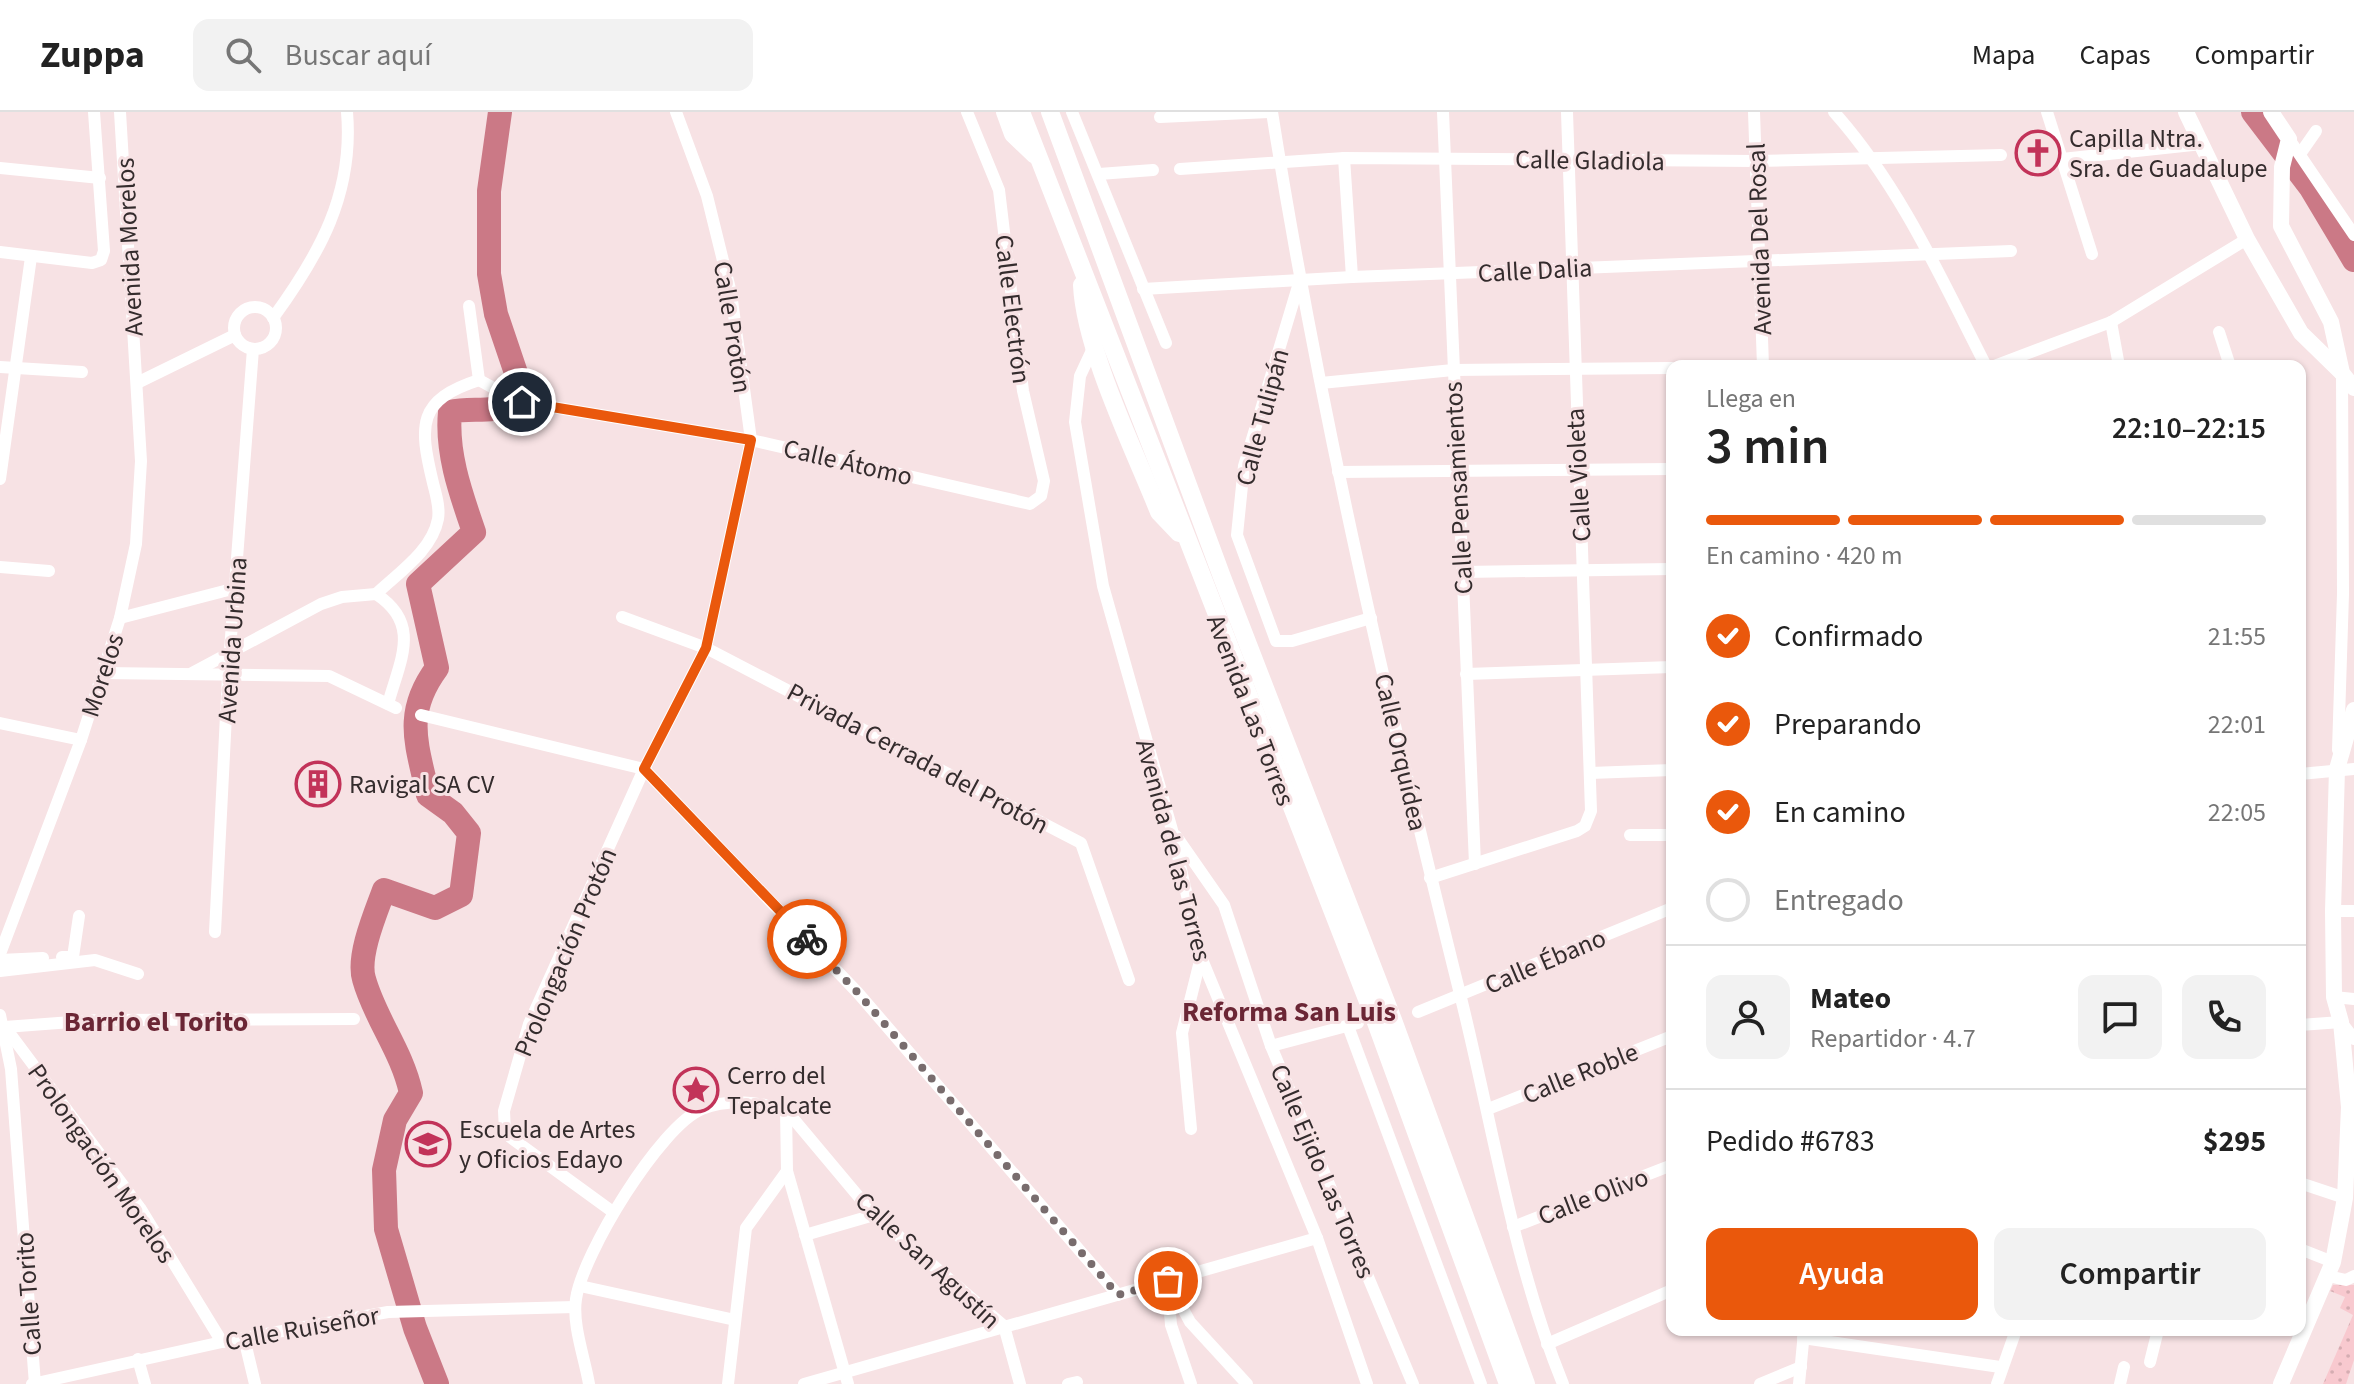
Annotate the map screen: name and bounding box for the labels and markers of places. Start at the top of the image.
place label: Capilla Ntra. Sra. de Guadalupe [2069,120,2268,187]
church icon: Capilla Ntra. Sra. de Guadalupe [2014,129,2062,177]
pin [488,368,556,436]
building icon: Ravigal SA CV [294,760,342,808]
place label: Ravigal SA CV [349,766,495,803]
place label: Cerro del Tepalcate [727,1057,832,1124]
place icon: Cerro del Tepalcate [672,1066,720,1114]
place label: Escuela de Artes y Oficios Edayo [459,1111,635,1178]
school or university icon: Escuela de Artes y Oficios Edayo [404,1120,452,1168]
pin [1134,1247,1202,1315]

